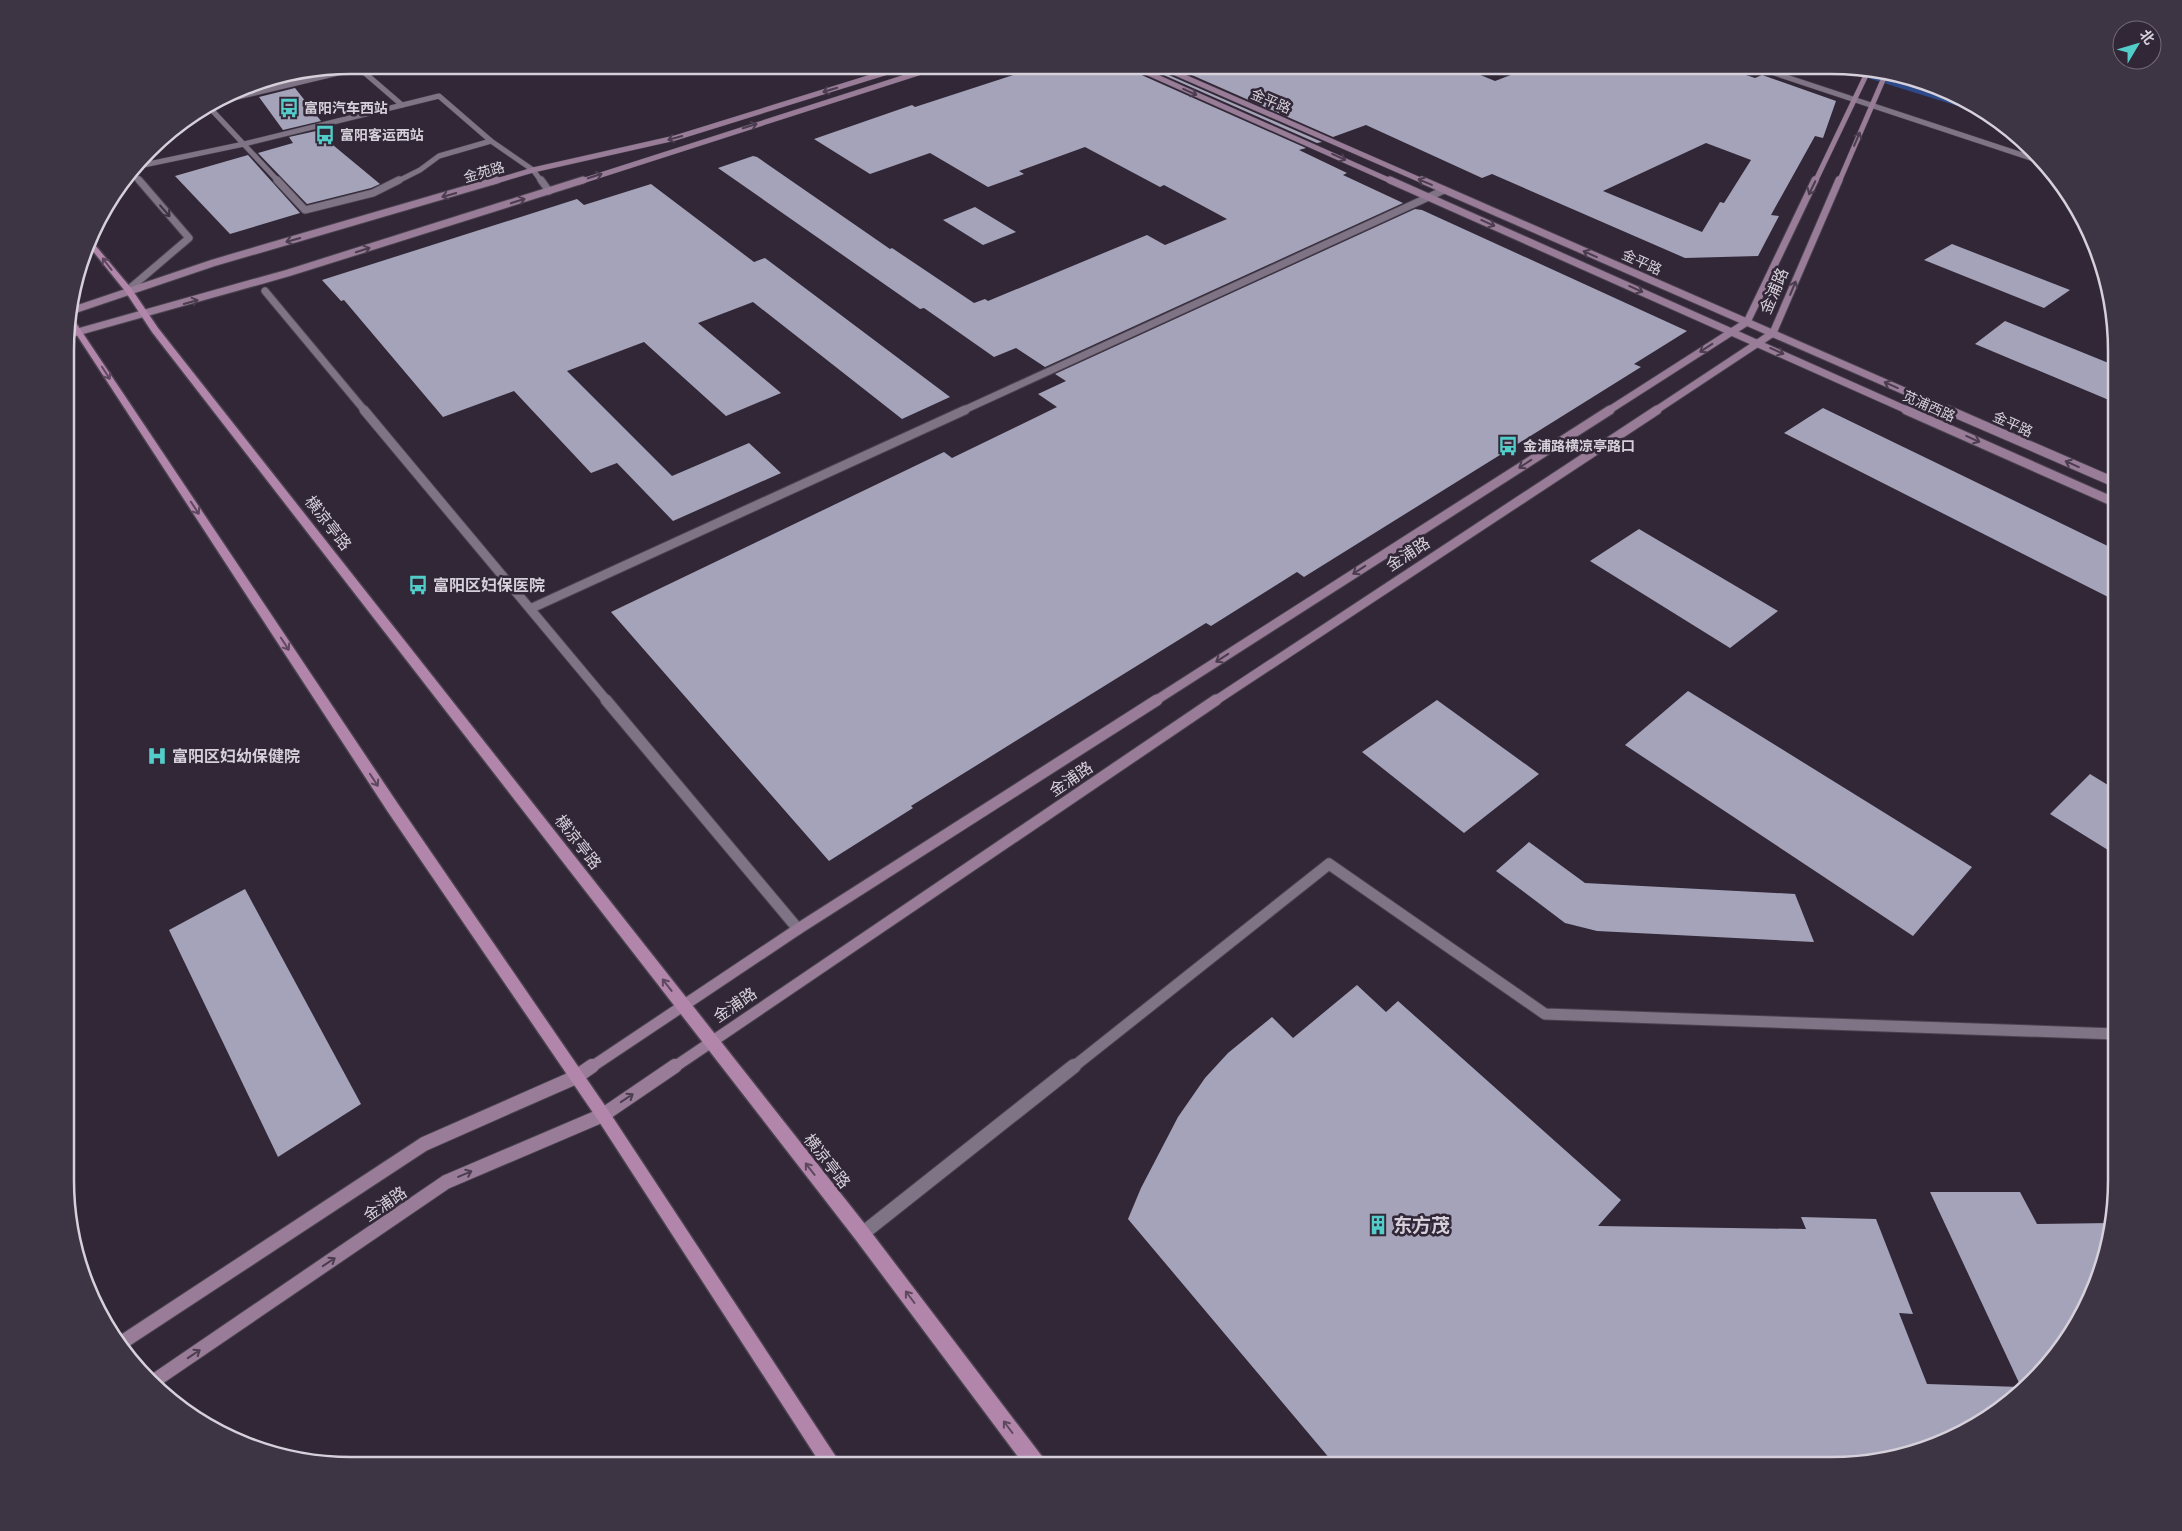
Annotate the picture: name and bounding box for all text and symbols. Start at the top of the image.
north arrow [2112,20,2162,70]
text: 北 [2137,27,2158,47]
one-way arrow [822,85,838,95]
street label: 金平路 [1249,85,1293,117]
one-way arrow [1182,87,1197,97]
bus stop icon: 富阳汽车西站 [278,97,300,119]
place label: 富阳汽车西站 [304,100,388,116]
one-way arrow [742,121,757,130]
bus stop icon: 富阳客运西站 [314,124,336,146]
place label: 富阳客运西站 [340,127,424,143]
one-way arrow [1853,132,1863,147]
one-way arrow [667,134,683,143]
one-way arrow [1331,153,1346,163]
street label: 金苑路 [462,159,506,185]
one-way arrow [587,171,603,180]
one-way arrow [1418,176,1433,186]
one-way arrow [1807,180,1816,195]
one-way arrow [442,190,458,200]
one-way arrow [510,195,526,205]
one-way arrow [159,204,171,217]
one-way arrow [1480,218,1495,228]
one-way arrow [285,235,301,245]
one-way arrow [355,244,371,254]
street label: 金平路 [1620,246,1664,278]
one-way arrow [1583,248,1598,258]
one-way arrow [102,257,112,271]
street label: 金浦路 [1756,265,1792,317]
one-way arrow [1788,281,1798,296]
one-way arrow [1628,284,1643,294]
one-way arrow [182,296,198,306]
one-way arrow [1700,343,1714,353]
one-way arrow [1769,347,1784,357]
one-way arrow [101,366,111,380]
one-way arrow [1884,379,1899,389]
street label: 苋浦西路 [1900,387,1958,425]
street label: 金平路 [1991,408,2035,440]
one-way arrow [1965,434,1980,444]
bus stop icon: 金浦路横凉亭路口 [1497,435,1519,457]
place label: 金浦路横凉亭路口 [1523,438,1635,454]
one-way arrow [2065,458,2080,468]
one-way arrow [1519,459,1533,469]
street label: 横凉亭路 [301,492,355,554]
one-way arrow [191,501,201,515]
street label: 金浦路 [1383,533,1433,575]
one-way arrow [1352,565,1366,575]
bus stop icon: 富阳区妇保医院 [407,574,429,596]
place label: 富阳区妇保医院 [433,576,545,595]
one-way arrow [280,637,290,651]
one-way arrow [1215,652,1229,663]
hospital icon: 富阳区妇幼保健院 [146,745,168,767]
place label: 富阳区妇幼保健院 [172,747,300,766]
street label: 金浦路 [1046,758,1096,800]
one-way arrow [370,772,380,786]
street label: 横凉亭路 [551,811,605,873]
one-way arrow [662,979,673,992]
street label: 金浦路 [710,984,760,1026]
one-way arrow [620,1093,634,1103]
street label: 横凉亭路 [800,1130,854,1192]
one-way arrow [805,1162,816,1175]
one-way arrow [457,1168,472,1178]
street label: 金浦路 [360,1183,410,1225]
building icon: 东方茂 [1367,1214,1389,1236]
place label: 东方茂 [1393,1214,1450,1236]
one-way arrow [321,1257,335,1267]
one-way arrow [904,1291,915,1304]
one-way arrow [187,1349,201,1359]
one-way arrow [1002,1421,1013,1434]

